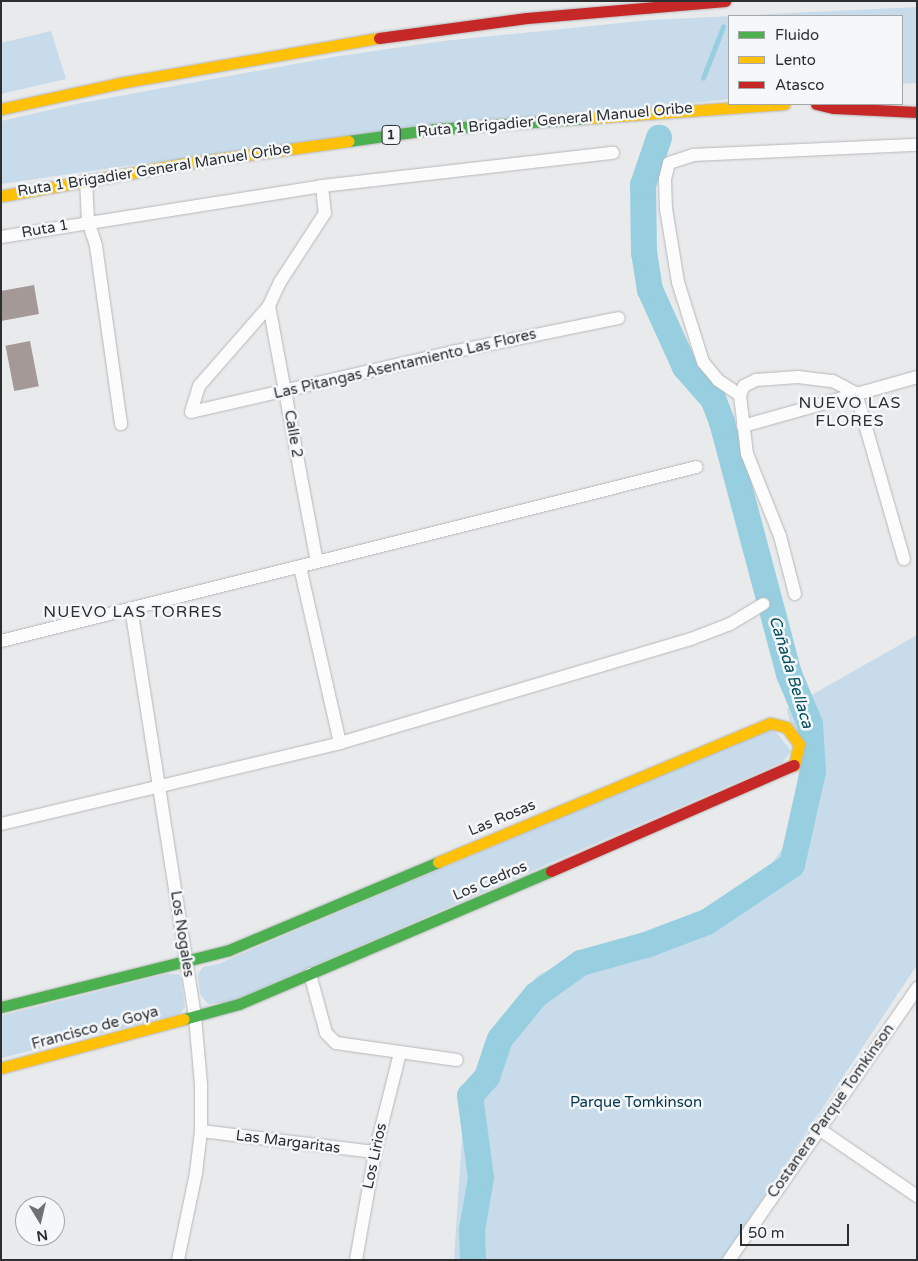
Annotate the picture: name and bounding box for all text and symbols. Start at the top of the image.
legend [728,15,903,105]
text: Fluido [775,26,819,44]
text: Lento [775,51,816,69]
text: Atasco [775,76,824,94]
street label: Ruta 1 Brigadier General Manuel Oribe [417,99,693,141]
road number: 1 [381,124,401,146]
street label: Ruta 1 Brigadier General Manuel Oribe [16,140,292,200]
street label: Ruta 1 [20,216,70,242]
street label: Las Pitangas Asentamiento Las Flores [272,325,538,403]
district label: NUEVO LAS FLORES [797,393,903,431]
street label: Calle 2 [280,409,306,459]
district label: NUEVO LAS TORRES [41,602,225,622]
water label: Cañada Bellaca [765,613,817,731]
street label: Las Rosas [466,796,538,840]
street label: Los Cedros [450,857,530,905]
street label: Los Nogales [166,890,198,978]
street label: Francisco de Goya [30,1002,160,1054]
street label: Costanera Parque Tomkinson [764,1020,898,1202]
park label: Parque Tomkinson [570,1094,702,1112]
street label: Los Lirios [359,1121,391,1191]
street label: Las Margaritas [235,1127,341,1157]
north arrow [15,1196,65,1246]
scale bar [743,1214,852,1246]
text: 50 m [748,1224,785,1242]
text: N [35,1226,49,1245]

